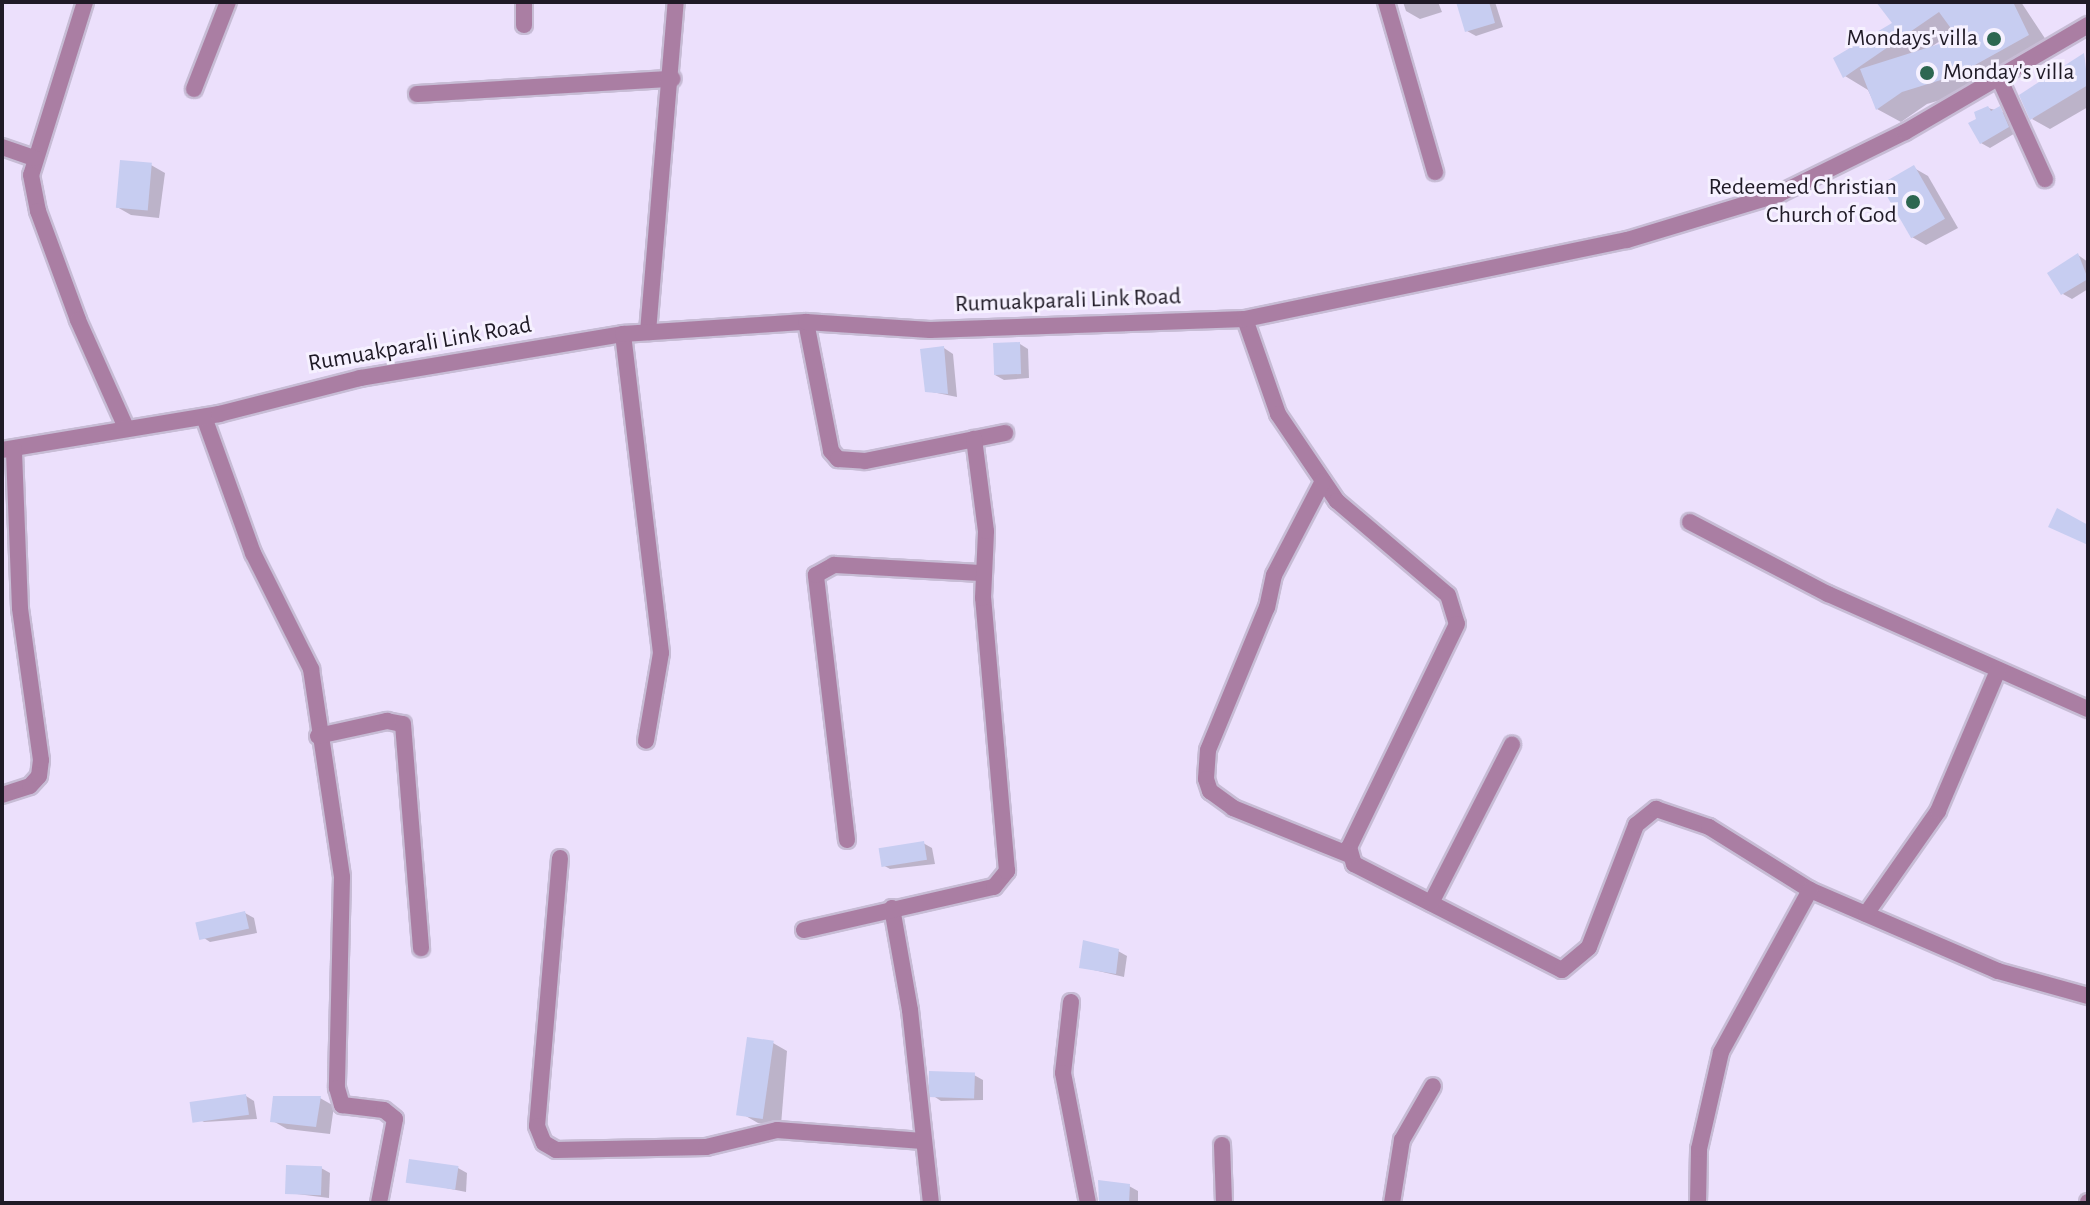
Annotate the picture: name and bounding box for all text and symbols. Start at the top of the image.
place label: Mondays' villa [1846,25,1978,53]
marker: Mondays' villa [1985,30,2003,48]
place label: Monday's villa [1943,59,2075,87]
marker: Monday's villa [1918,64,1936,82]
place label: Redeemed Christian Church of God [1708,174,1897,230]
marker: Redeemed Christian Church of God [1904,193,1922,211]
street label: Rumuakparali Link Road [954,283,1182,319]
street label: Rumuakparali Link Road [306,311,534,379]

